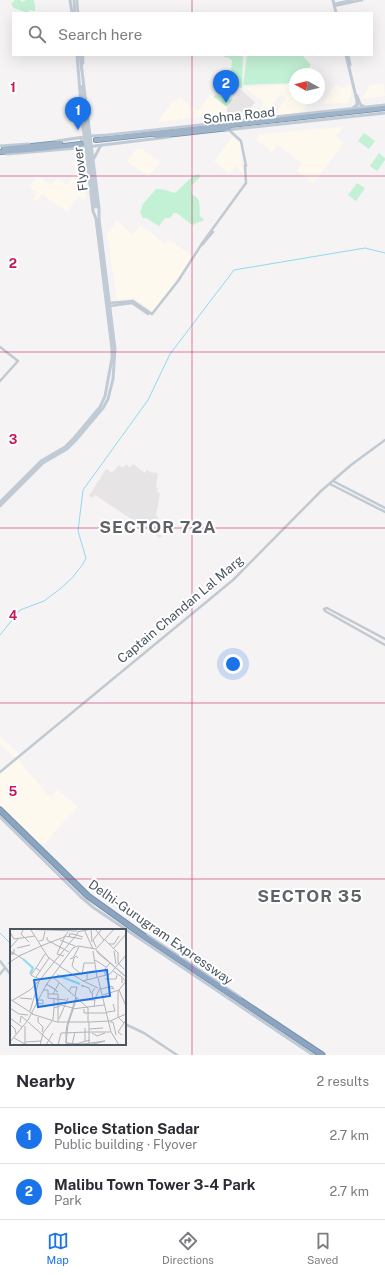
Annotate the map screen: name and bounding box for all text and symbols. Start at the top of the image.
search box [12,12,373,56]
icon: search [26,23,48,45]
text: Search here [58,26,142,43]
north arrow [289,68,325,104]
pin: 2 [213,70,239,103]
text: 1 [10,80,16,95]
pin: 1 [65,97,91,130]
street label: Sohna Road [202,104,276,127]
street label: Flyover [70,146,91,192]
text: 2 [9,256,17,271]
text: 3 [9,432,18,447]
district label: SECTOR 72A [99,517,217,537]
street label: Captain Chandan Lal Marg [114,552,246,666]
text: 4 [9,608,18,623]
your location [223,654,243,674]
text: 5 [9,784,18,799]
street label: Delhi-Gurugram Expressway [86,877,236,988]
district label: SECTOR 35 [257,886,363,906]
inset map [10,929,126,1045]
text: Nearby [16,1071,75,1091]
text: 2 results [317,1074,369,1089]
text: Police Station Sadar [54,1120,200,1137]
text: 1 [26,1128,32,1143]
text: 2.7 km [329,1128,369,1143]
text: Public building · Flyover [54,1137,197,1152]
text: Malibu Town Tower 3-4 Park [54,1176,256,1193]
text: 2 [25,1184,33,1199]
text: 2.7 km [329,1184,369,1199]
text: Park [54,1193,82,1208]
tab: Map [47,1230,69,1266]
tab: Directions [162,1230,214,1266]
tab: Saved [307,1230,338,1266]

